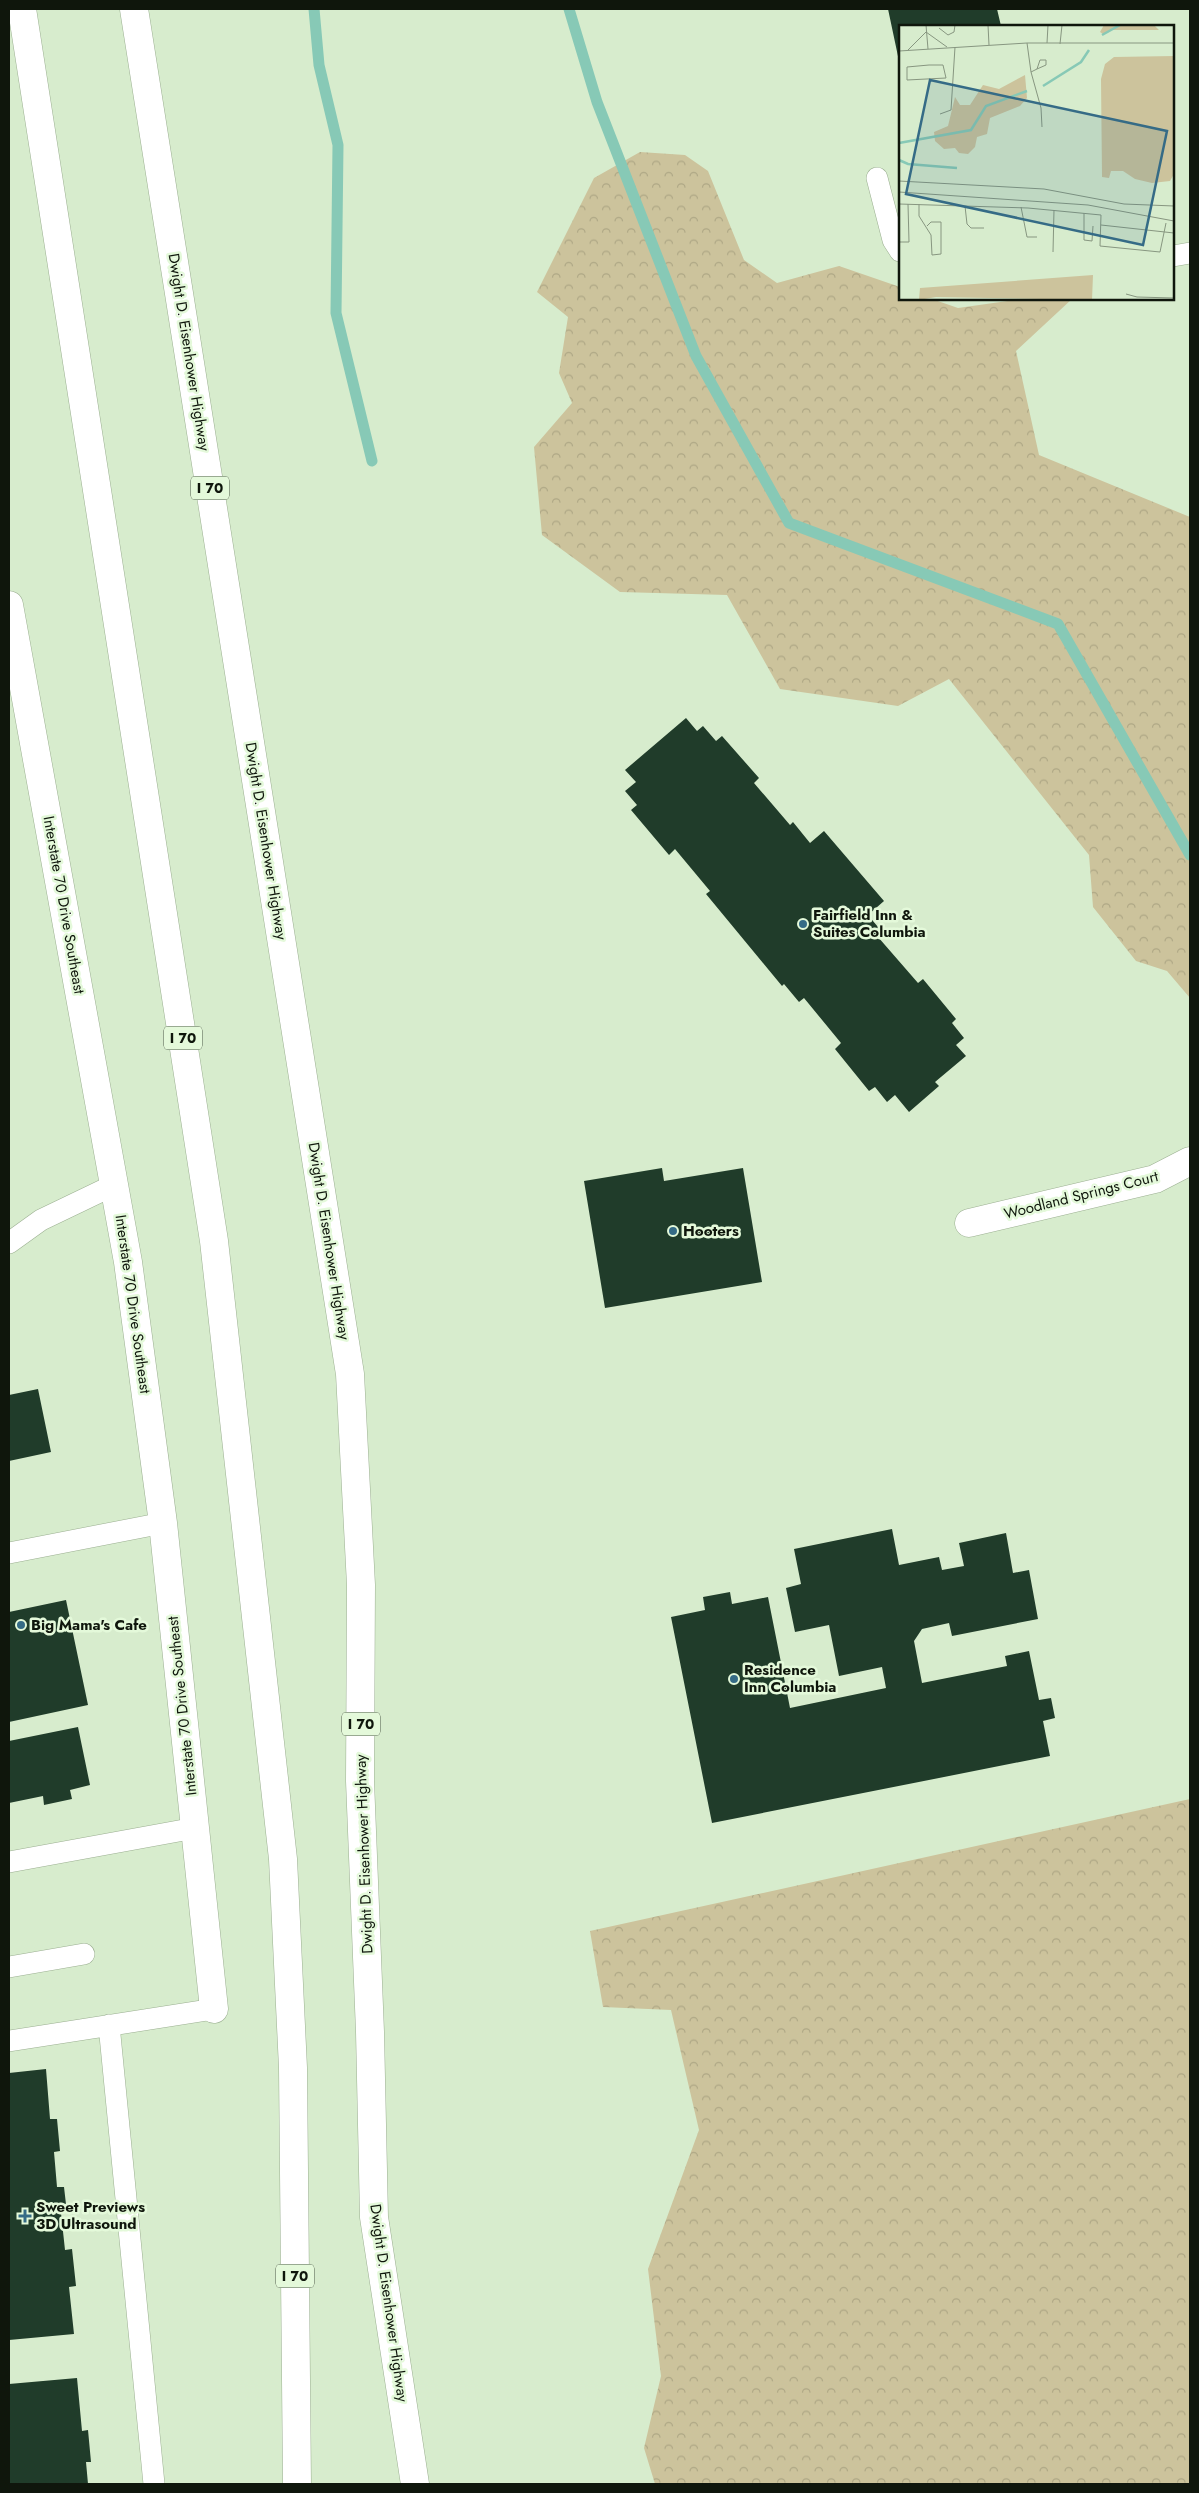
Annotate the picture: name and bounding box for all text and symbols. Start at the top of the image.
inset map [899,25,1174,300]
street label: Dwight D. Eisenhower Highway [163,252,216,453]
road number: I 70 [191,476,229,499]
street label: Dwight D. Eisenhower Highway [240,741,293,942]
street label: Interstate 70 Drive Southeast [38,814,91,996]
place label: Fairfield Inn & Suites Columbia [813,904,926,943]
marker: Fairfield Inn & Suites Columbia [797,918,809,930]
road number: I 70 [164,1026,202,1050]
street label: Dwight D. Eisenhower Highway [303,1141,356,1342]
street label: Woodland Springs Court [1002,1165,1161,1225]
street label: Interstate 70 Drive Southeast [110,1213,156,1395]
place label: Hooters [683,1220,739,1242]
marker: Hooters [667,1225,679,1237]
place label: Big Mama's Cafe [31,1614,147,1636]
street label: Interstate 70 Drive Southeast [162,1615,202,1797]
marker: Big Mama's Cafe [15,1619,27,1631]
place label: Residence Inn Columbia [744,1659,836,1698]
marker: Residence Inn Columbia [728,1673,740,1685]
road number: I 70 [342,1712,380,1736]
street label: Dwight D. Eisenhower Highway [350,1753,378,1954]
place label: Sweet Previews 3D Ultrasound [36,2196,145,2235]
street label: Dwight D. Eisenhower Highway [364,2203,414,2404]
marker: Sweet Previews 3D Ultrasound [18,2209,32,2223]
road number: I 70 [276,2264,314,2288]

